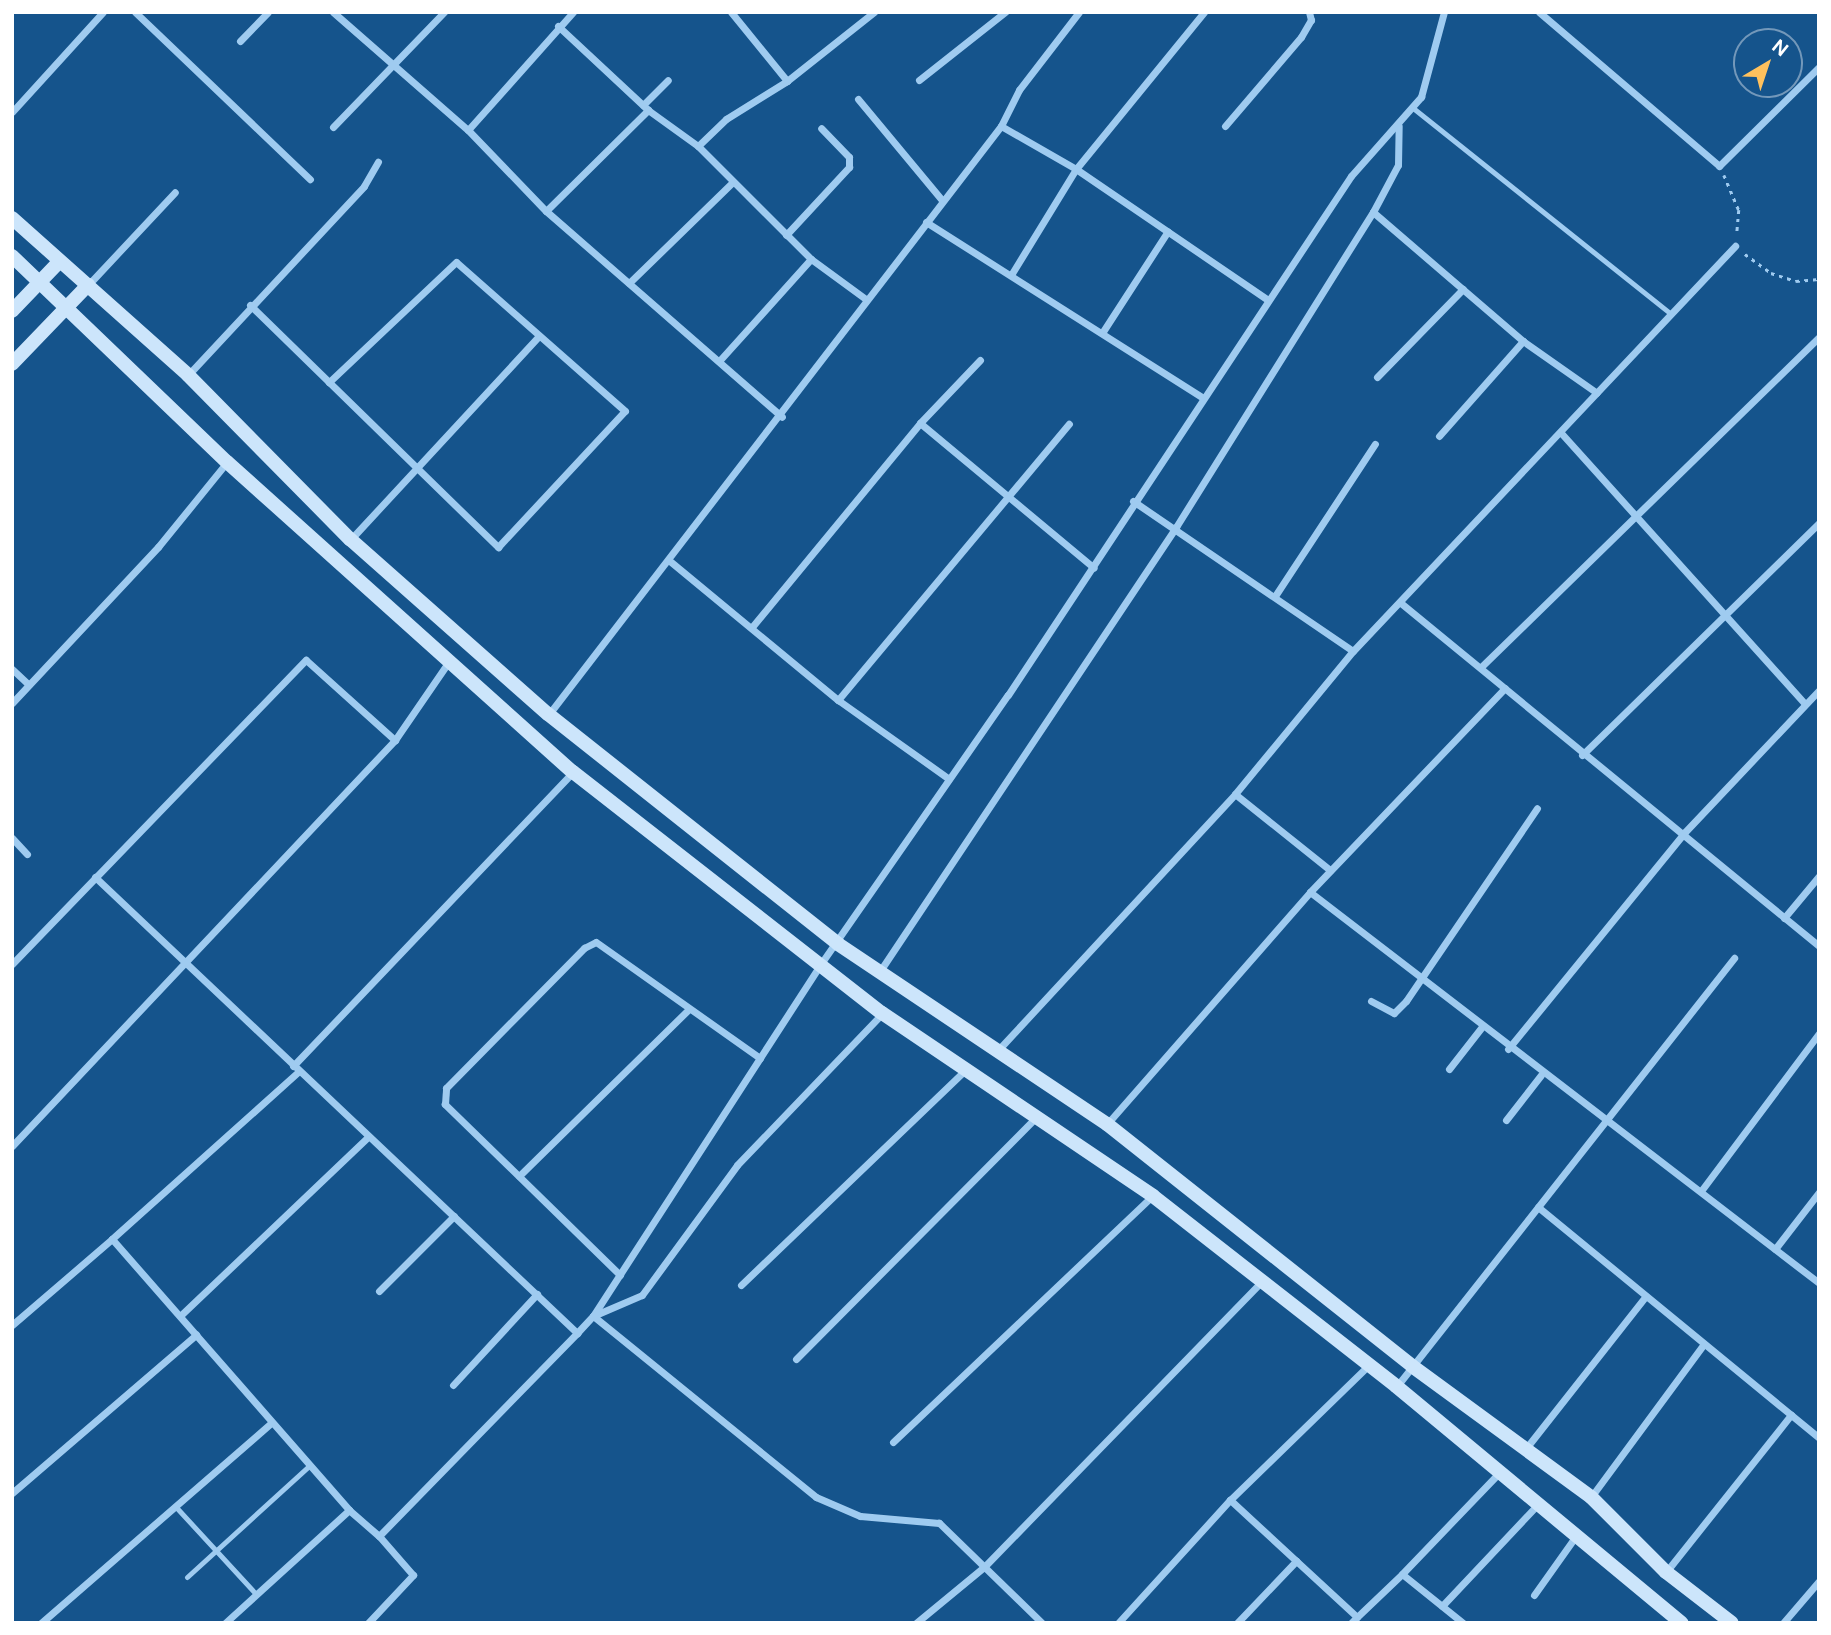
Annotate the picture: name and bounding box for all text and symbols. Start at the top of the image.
north arrow [1733,28,1803,98]
text: N [1767,34,1794,62]

